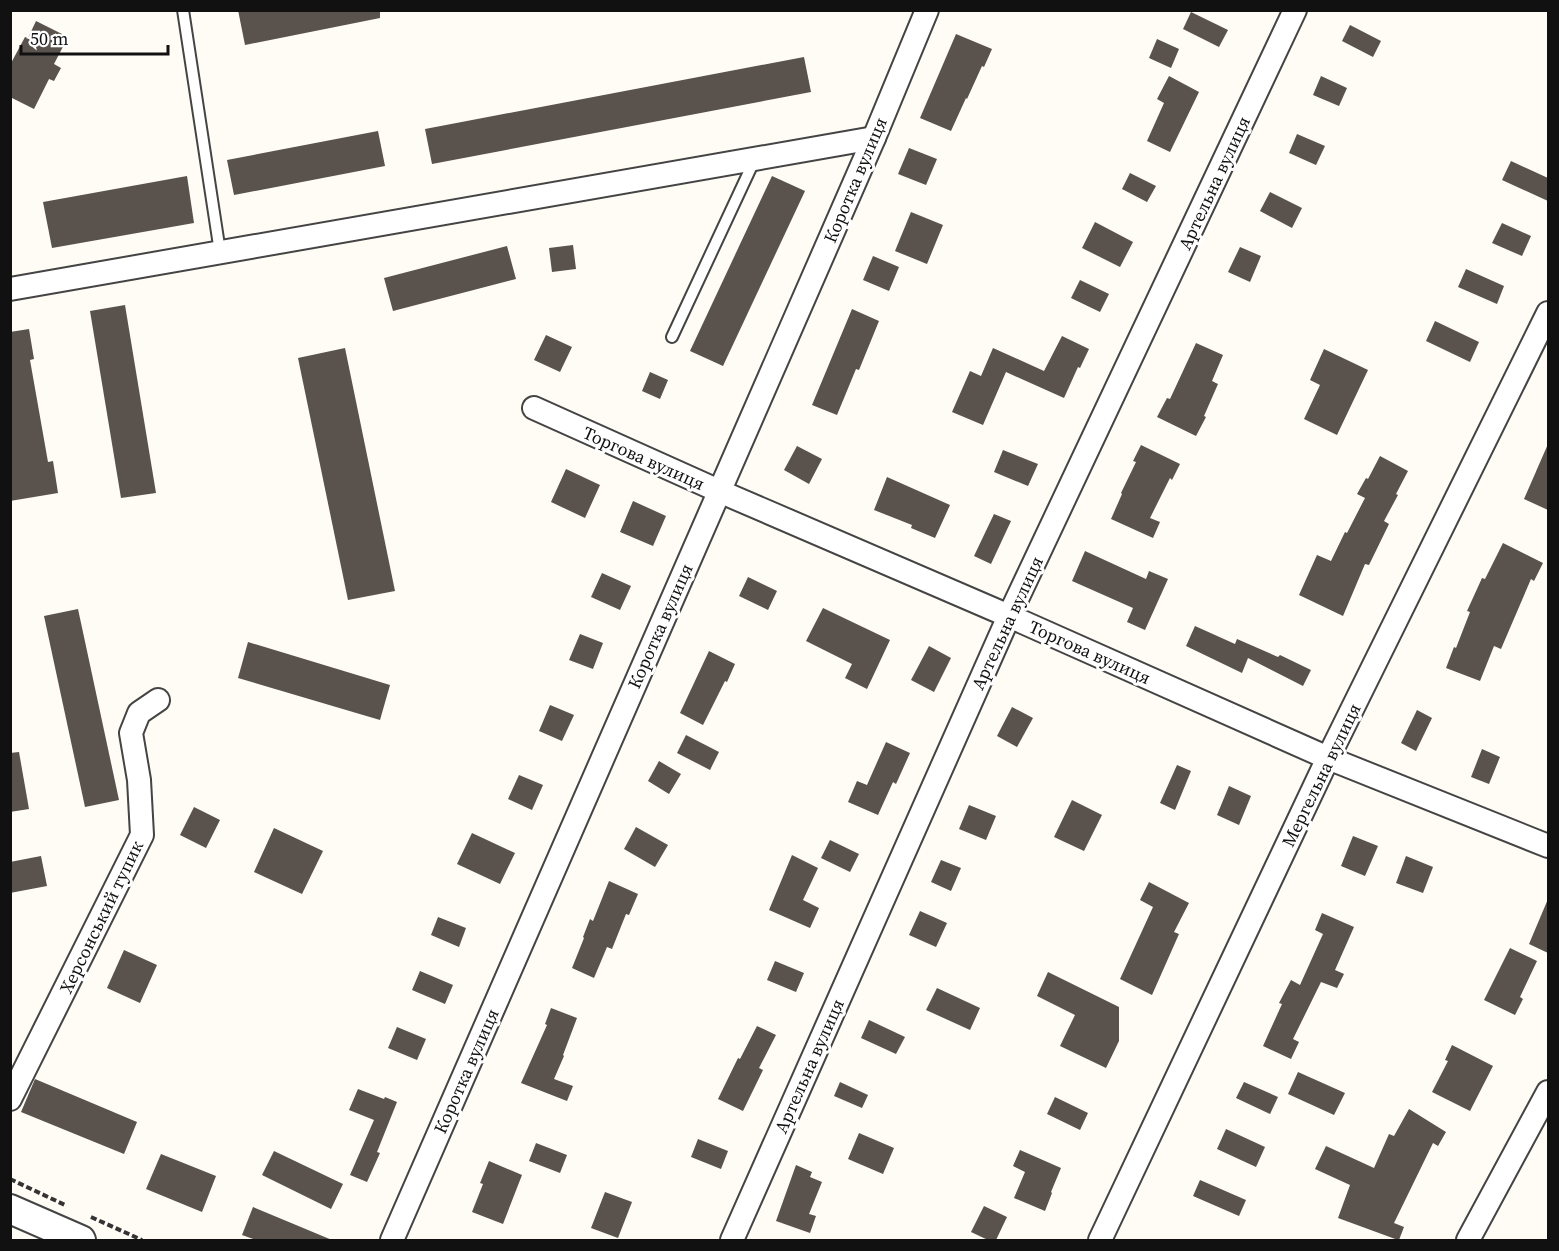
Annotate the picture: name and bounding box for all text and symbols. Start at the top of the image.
scale bar [21,18,168,56]
text: 50 m [30,26,68,51]
street label: Артельна вулиця [1172,112,1256,254]
street label: Коротка вулиця [817,113,893,247]
street label: Торгова вулиця [579,420,709,496]
street label: Артельна вулиця [965,552,1049,694]
street label: Коротка вулиця [621,560,699,692]
street label: Торгова вулиця [1025,614,1155,690]
street label: Мергельна вулиця [1275,699,1367,851]
street label: Херсонський тупик [53,836,149,998]
street label: Артельна вулиця [768,995,850,1137]
street label: Коротка вулиця [427,1005,505,1137]

